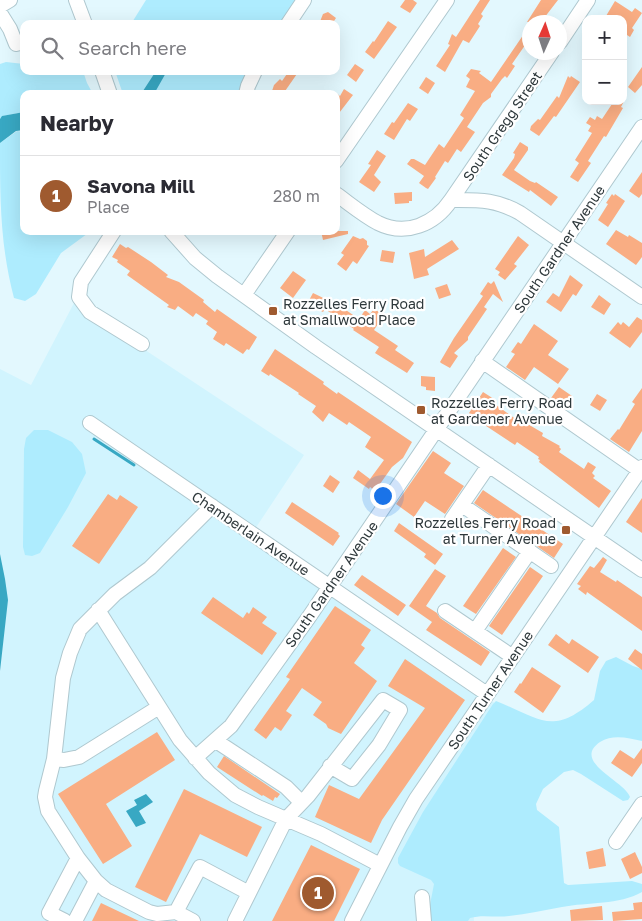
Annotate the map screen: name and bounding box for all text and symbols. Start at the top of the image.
north arrow [522,15,567,60]
map controls [582,15,627,105]
button: + [582,15,627,60]
search box [20,20,340,75]
icon: search [38,34,66,62]
text: Search here [78,36,187,59]
button: − [582,60,627,105]
street label: South Gregg Street [459,68,545,184]
text: Nearby [40,110,114,136]
text: Savona Mill [87,174,195,197]
street label: South Gardner Avenue [510,182,608,316]
text: 1 [52,186,60,206]
text: 280 m [273,186,320,206]
text: Place [87,197,130,217]
place label: Rozzelles Ferry Road at Smallwood Place [283,295,424,328]
marker: Rozzelles Ferry Road at Smallwood Place [267,305,279,317]
place label: Rozzelles Ferry Road at Gardener Avenue [431,394,572,427]
marker: Rozzelles Ferry Road at Gardener Avenue [415,404,427,416]
your location [370,483,396,509]
street label: Chamberlain Avenue [189,487,313,579]
place label: Rozzelles Ferry Road at Turner Avenue [415,514,556,547]
street label: South Gardner Avenue [281,518,381,650]
marker: Rozzelles Ferry Road at Turner Avenue [560,524,572,536]
street label: South Turner Avenue [444,627,536,753]
pin: 1 [302,874,334,912]

